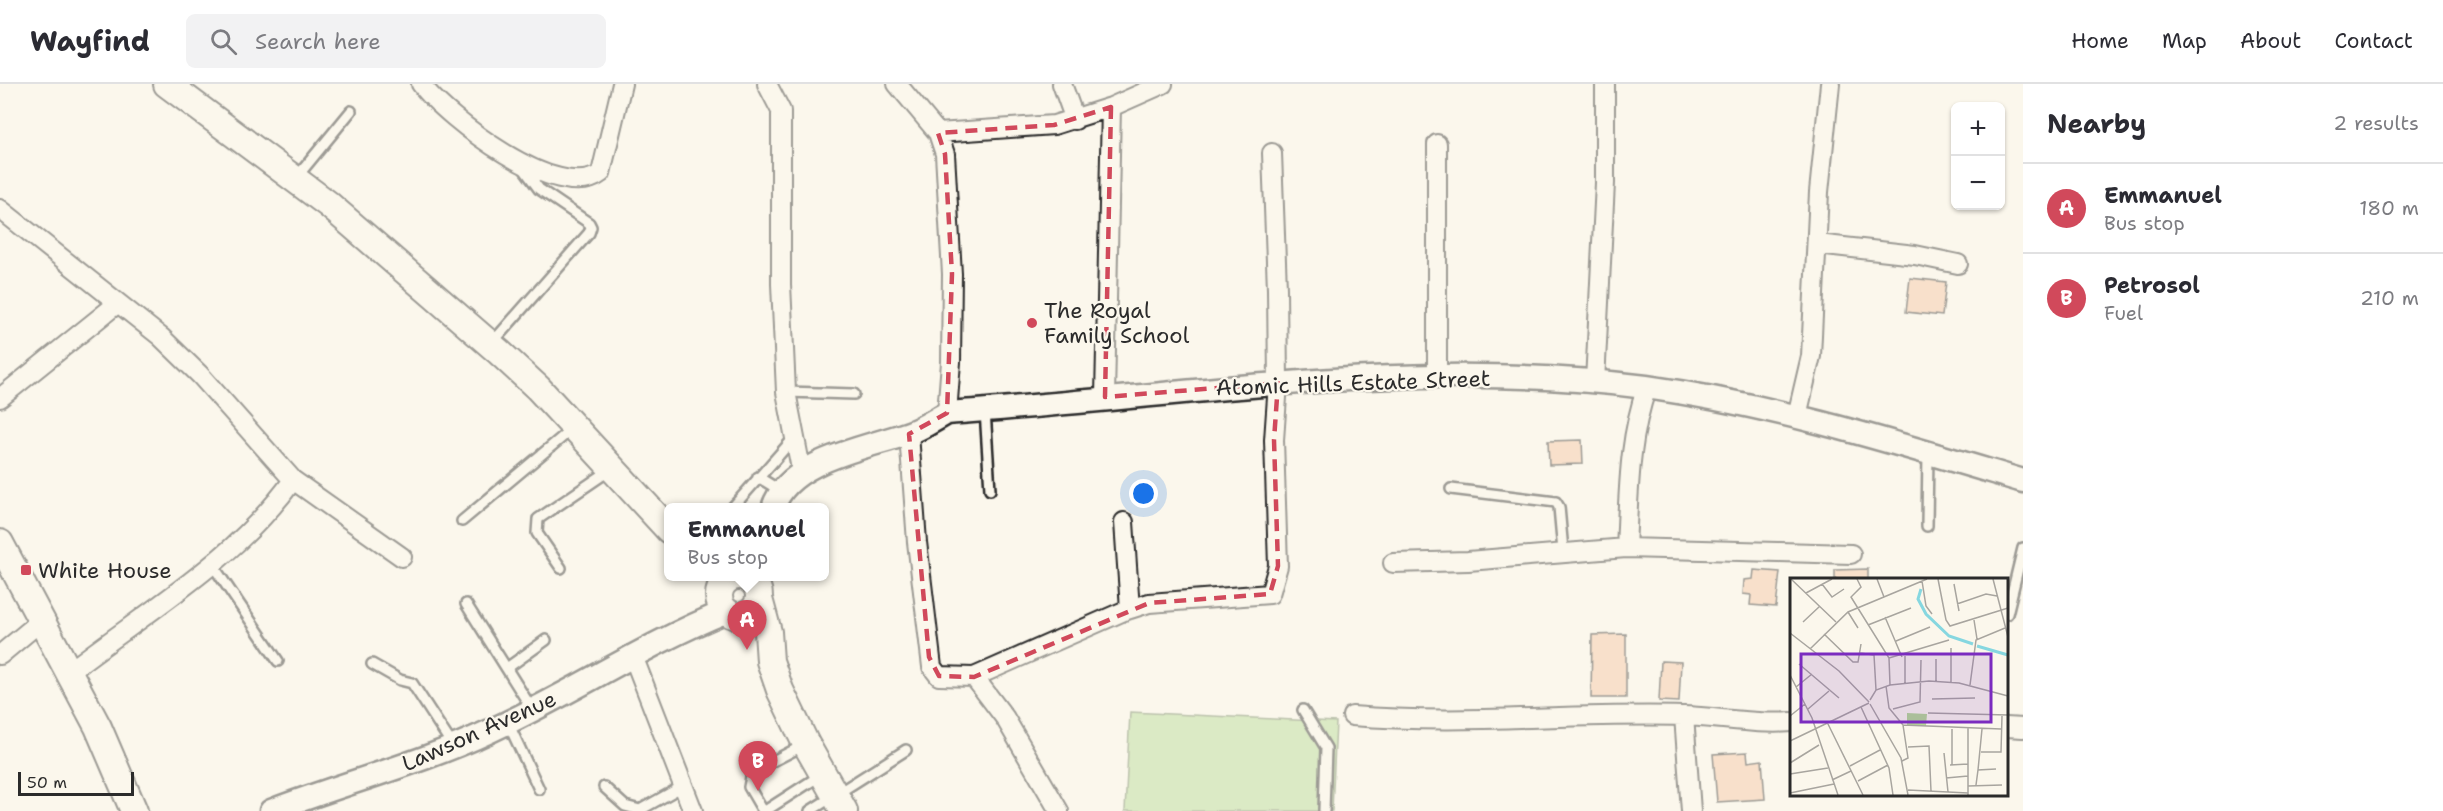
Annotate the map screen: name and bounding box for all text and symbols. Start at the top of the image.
search box [186,14,606,68]
text: Wayfind [30,22,150,60]
icon: search [207,25,240,58]
text: Search here [255,27,381,56]
text: Home [2071,27,2129,55]
text: Map [2162,27,2207,55]
text: About [2240,27,2301,55]
text: Contact [2334,27,2413,55]
map controls [1951,102,2005,210]
button: + [1951,102,2005,156]
text: Nearby [2047,106,2146,141]
text: 2 results [2333,110,2419,136]
button: − [1951,156,2005,210]
text: Emmanuel [2104,181,2222,210]
text: A [2059,195,2074,221]
text: 180 m [2359,195,2419,221]
text: Bus stop [2104,210,2185,236]
text: Petrosol [2104,271,2200,300]
text: B [2060,285,2073,311]
text: 210 m [2360,285,2419,311]
place label: The Royal Family School [1044,296,1190,350]
text: Fuel [2104,300,2143,326]
marker: The Royal Family School [1025,316,1039,330]
street label: Atomic Hills Estate Street [1215,364,1491,402]
your location [1129,479,1158,508]
popup [664,503,829,581]
text: Emmanuel [688,515,805,544]
text: Bus stop [688,544,768,570]
place label: White House [38,556,172,585]
marker: White House [19,563,33,577]
inset map [1790,578,2008,796]
pin: A [728,600,766,650]
street label: Lawson Avenue [397,684,561,778]
pin: B [738,742,777,791]
scale bar [18,769,134,796]
text: 50 m [27,772,67,793]

